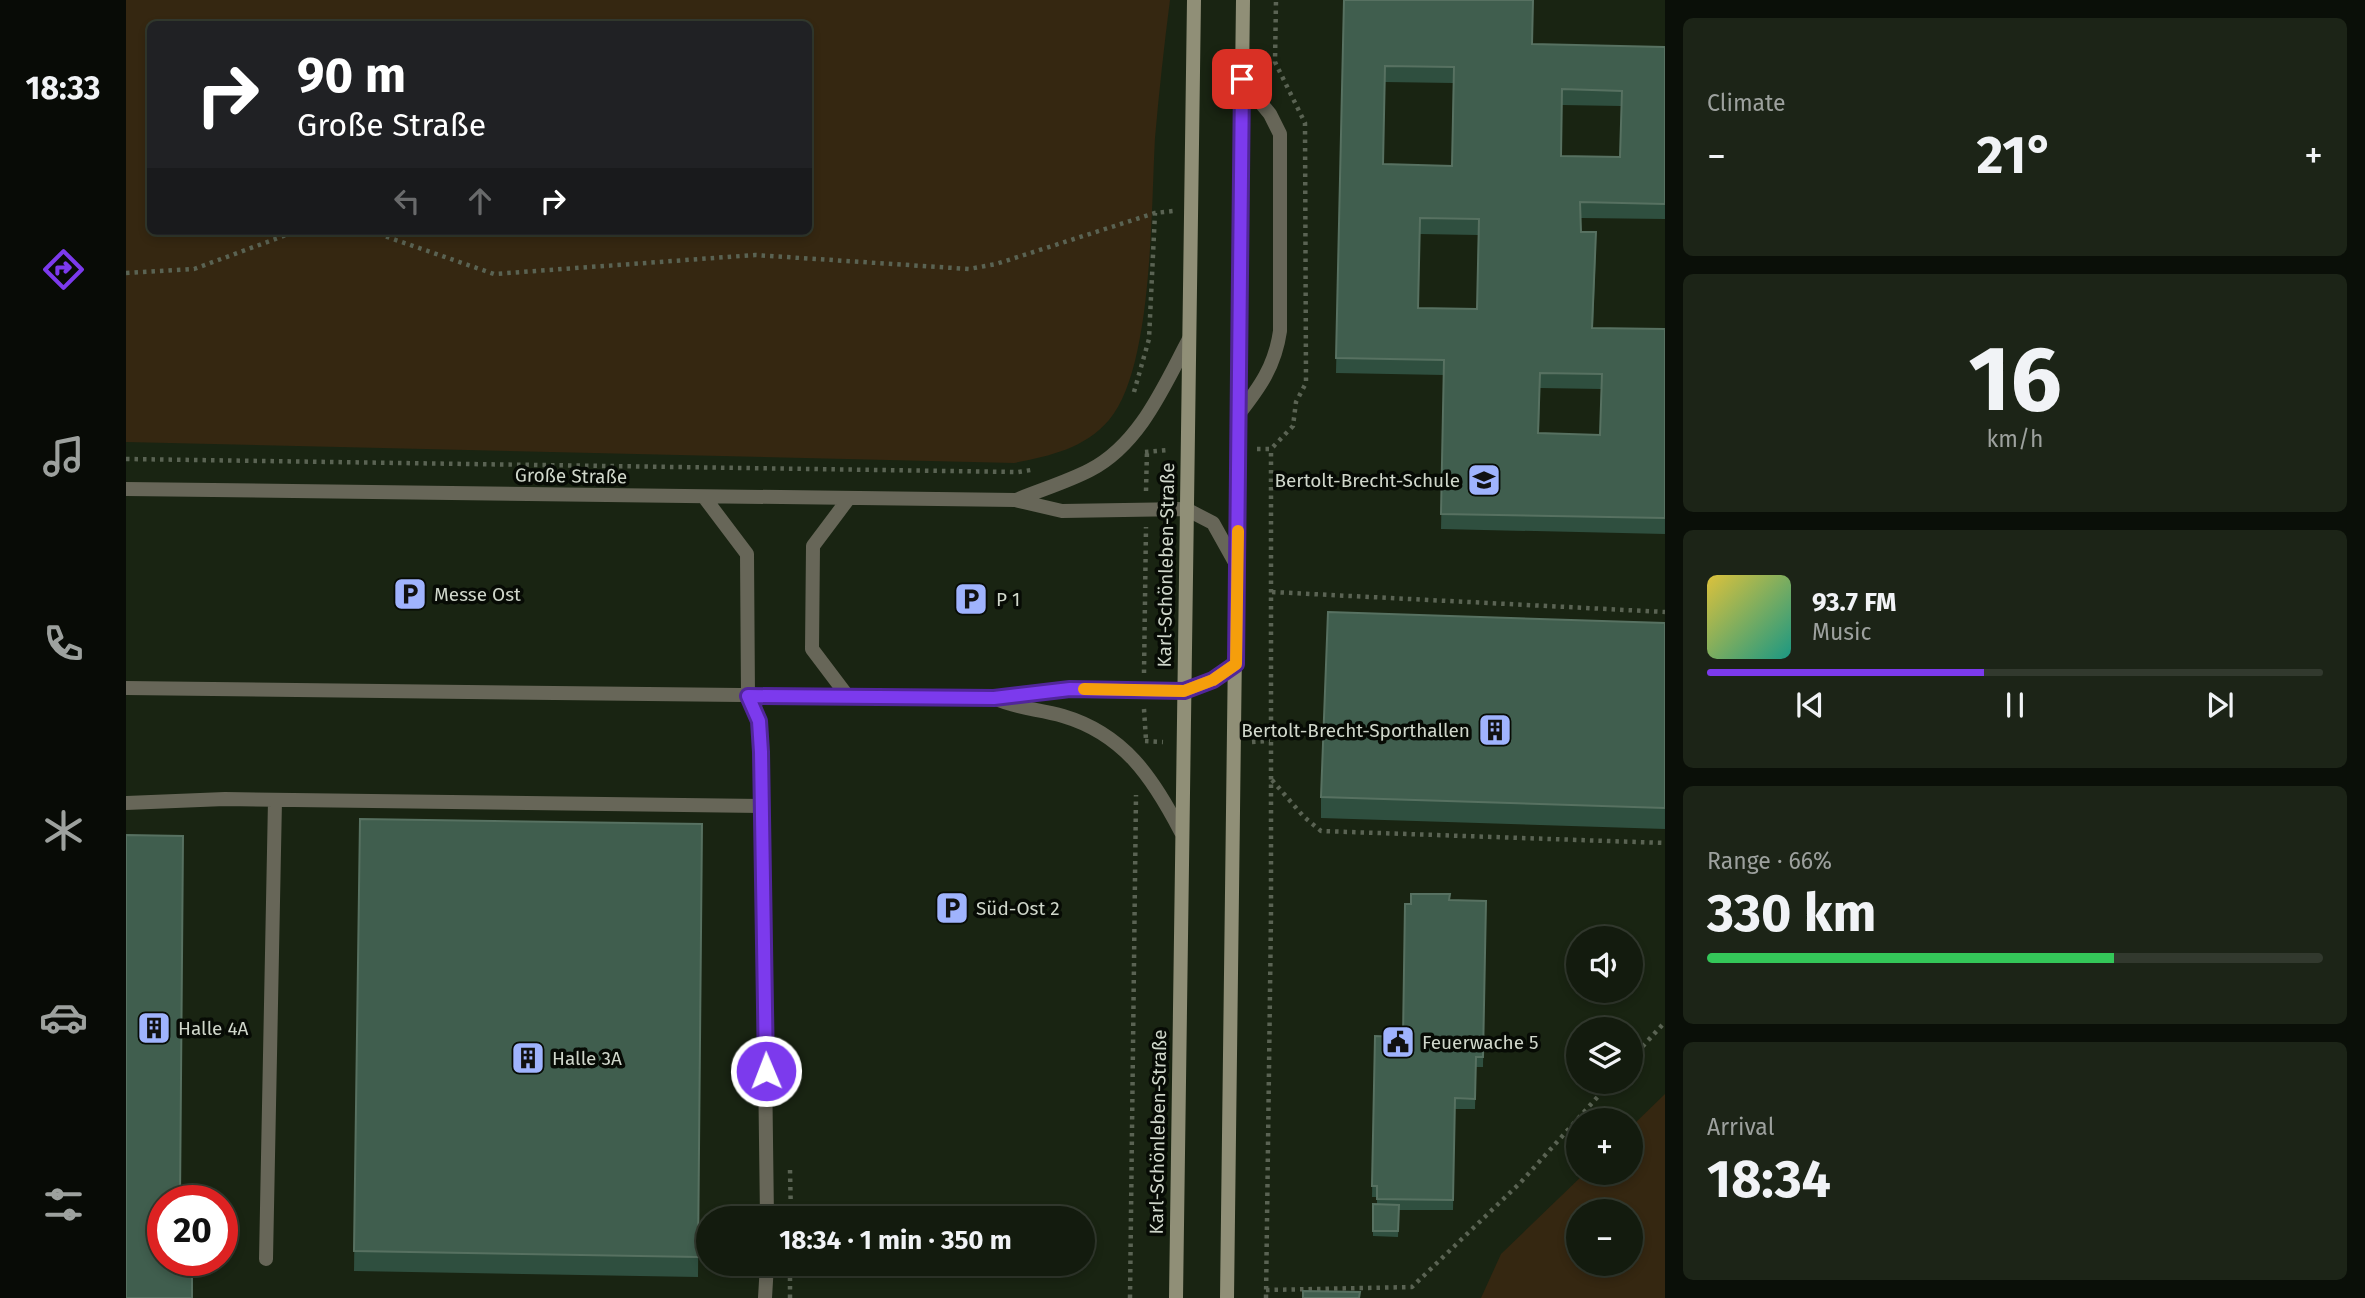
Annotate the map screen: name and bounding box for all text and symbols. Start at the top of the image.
text: 90 m [297,46,406,105]
icon: right [182,49,273,140]
pin [1212,49,1272,109]
icon: arrive [1223,60,1261,98]
text: 18:33 [26,69,100,107]
text: Climate [1707,89,1786,117]
text: Große Straße [297,106,486,144]
text: 21° [1977,124,2054,187]
text: − [1707,133,1726,179]
text: + [2304,133,2323,179]
icon: left [388,182,426,220]
icon: ahead [461,182,499,220]
icon: right [534,182,572,220]
icon: directions [39,245,88,294]
text: 16 [1968,325,2062,434]
text: km/h [1987,425,2043,453]
icon: music [39,432,88,481]
school or university icon: Bertolt-Brecht-Schule [1465,461,1503,499]
street label: Karl-Schönleben-Straße [1153,462,1179,668]
street label: Große Straße [515,464,627,488]
place label: Bertolt-Brecht-Schule [1274,469,1460,492]
parking icon: Messe Ost [391,575,429,613]
parking icon: P 1 [952,580,990,618]
place label: Messe Ost [434,583,521,606]
text: 93.7 FM [1812,587,1897,618]
place label: P 1 [996,588,1020,611]
text: Music [1812,618,1872,646]
icon: phone [39,619,88,668]
icon: previous [1791,686,1829,724]
icon: pause [1996,686,2034,724]
icon: next [2201,686,2239,724]
building icon: Bertolt-Brecht-Sporthallen [1476,711,1514,749]
place label: Bertolt-Brecht-Sporthallen [1241,719,1470,742]
icon: climate [39,806,88,855]
text: Range · 66% [1707,847,1832,875]
text: 330 km [1707,882,1876,945]
parking icon: Süd-Ost 2 [933,889,971,927]
place label: Süd-Ost 2 [976,897,1060,920]
map controls [1566,926,1643,1276]
button: sound [1566,926,1643,1003]
icon: car [39,993,88,1042]
building icon: Halle 4A [135,1009,173,1047]
place label: Halle 4A [178,1017,249,1040]
button: layers [1566,1017,1643,1094]
public building icon: Feuerwache 5 [1379,1023,1417,1061]
street label: Karl-Schönleben-Straße [1145,1029,1171,1235]
place label: Feuerwache 5 [1422,1031,1539,1054]
position arrow [729,1034,803,1108]
building icon: Halle 3A [509,1039,547,1077]
place label: Halle 3A [552,1047,622,1070]
button: + [1566,1108,1643,1185]
text: Arrival [1707,1113,1774,1141]
text: 18:34 [1707,1148,1831,1211]
icon: filters [39,1180,88,1229]
speed limit sign: 20 [147,1185,238,1276]
button: − [1566,1199,1643,1276]
text: 18:34 · 1 min · 350 m [779,1225,1012,1256]

